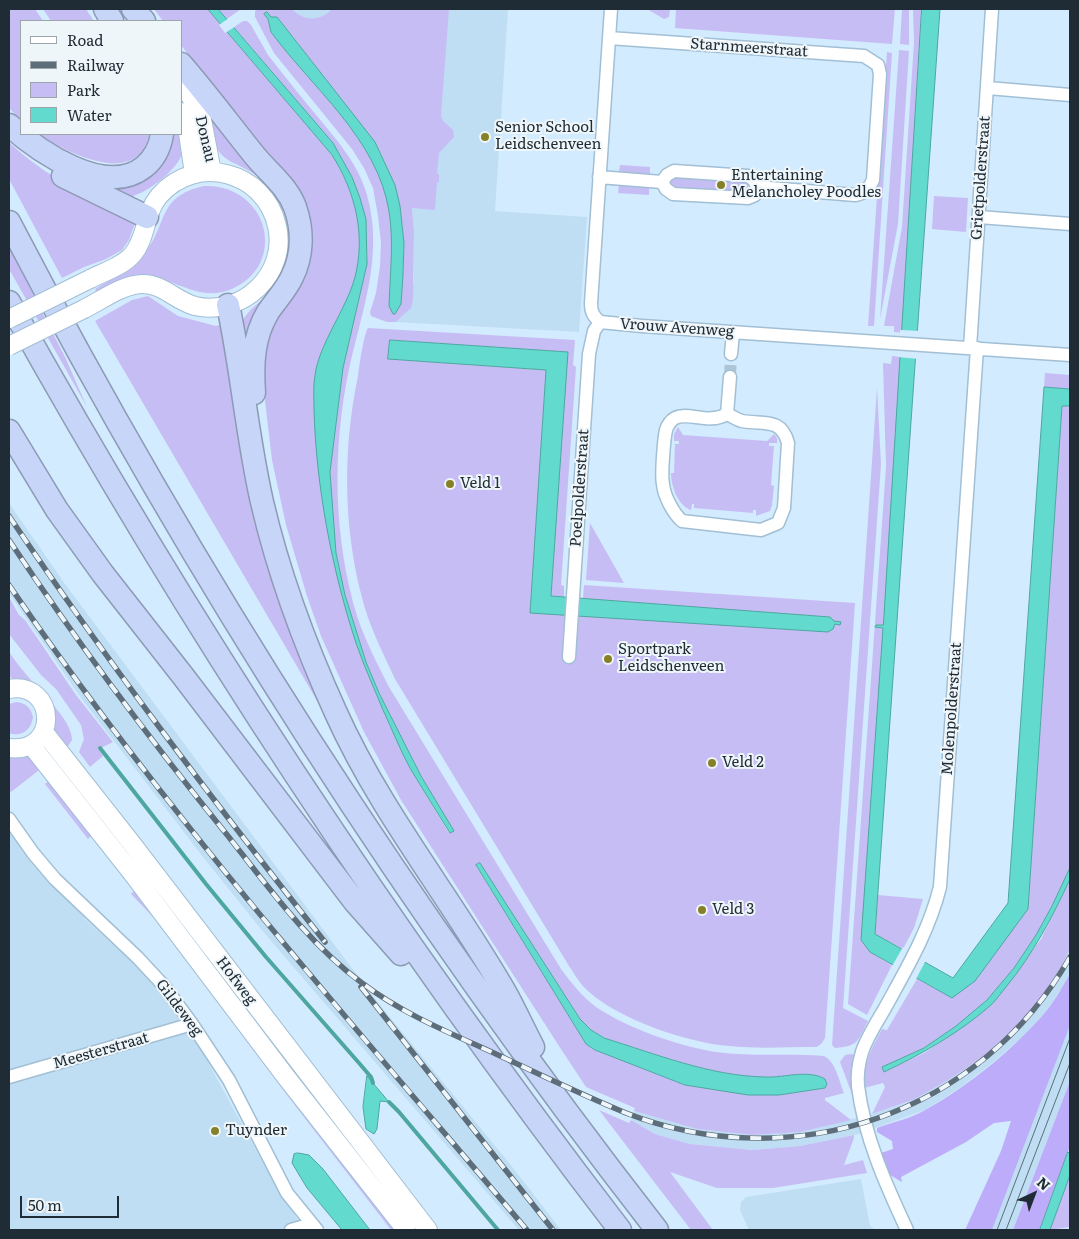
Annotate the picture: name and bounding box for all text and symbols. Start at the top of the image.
legend [20,20,182,135]
text: Road [67,28,103,51]
street label: Starnmeerstraat [690,35,808,61]
text: Railway [67,53,124,76]
text: Park [67,78,100,101]
text: Water [67,103,112,126]
street label: Donau [191,114,219,164]
street label: Grietpolderstraat [968,115,994,241]
place label: Senior School Leidschenveen [495,119,601,154]
marker: Senior School Leidschenveen [479,131,491,143]
place label: Entertaining Melancholey Poodles [731,167,881,202]
marker: Entertaining Melancholey Poodles [715,179,727,191]
street label: Vrouw Avenweg [619,315,735,341]
street label: Poelpolderstraat [567,428,593,548]
place label: Veld 1 [460,475,500,493]
marker: Veld 1 [444,478,456,490]
place label: Sportpark Leidschenveen [618,641,724,676]
street label: Molenpolderstraat [938,642,966,776]
marker: Sportpark Leidschenveen [602,653,614,665]
place label: Veld 2 [722,754,764,772]
marker: Veld 2 [706,757,718,769]
place label: Veld 3 [712,901,754,919]
marker: Veld 3 [696,904,708,916]
street label: Hofweg [212,953,260,1009]
street label: Gildeweg [152,976,206,1040]
street label: Meesterstraat [51,1029,151,1073]
place label: Tuynder [225,1122,287,1140]
marker: Tuynder [209,1125,221,1137]
north arrow [1009,1169,1059,1219]
text: N [1033,1172,1055,1194]
scale bar [22,1186,121,1218]
text: 50 m [28,1193,62,1216]

